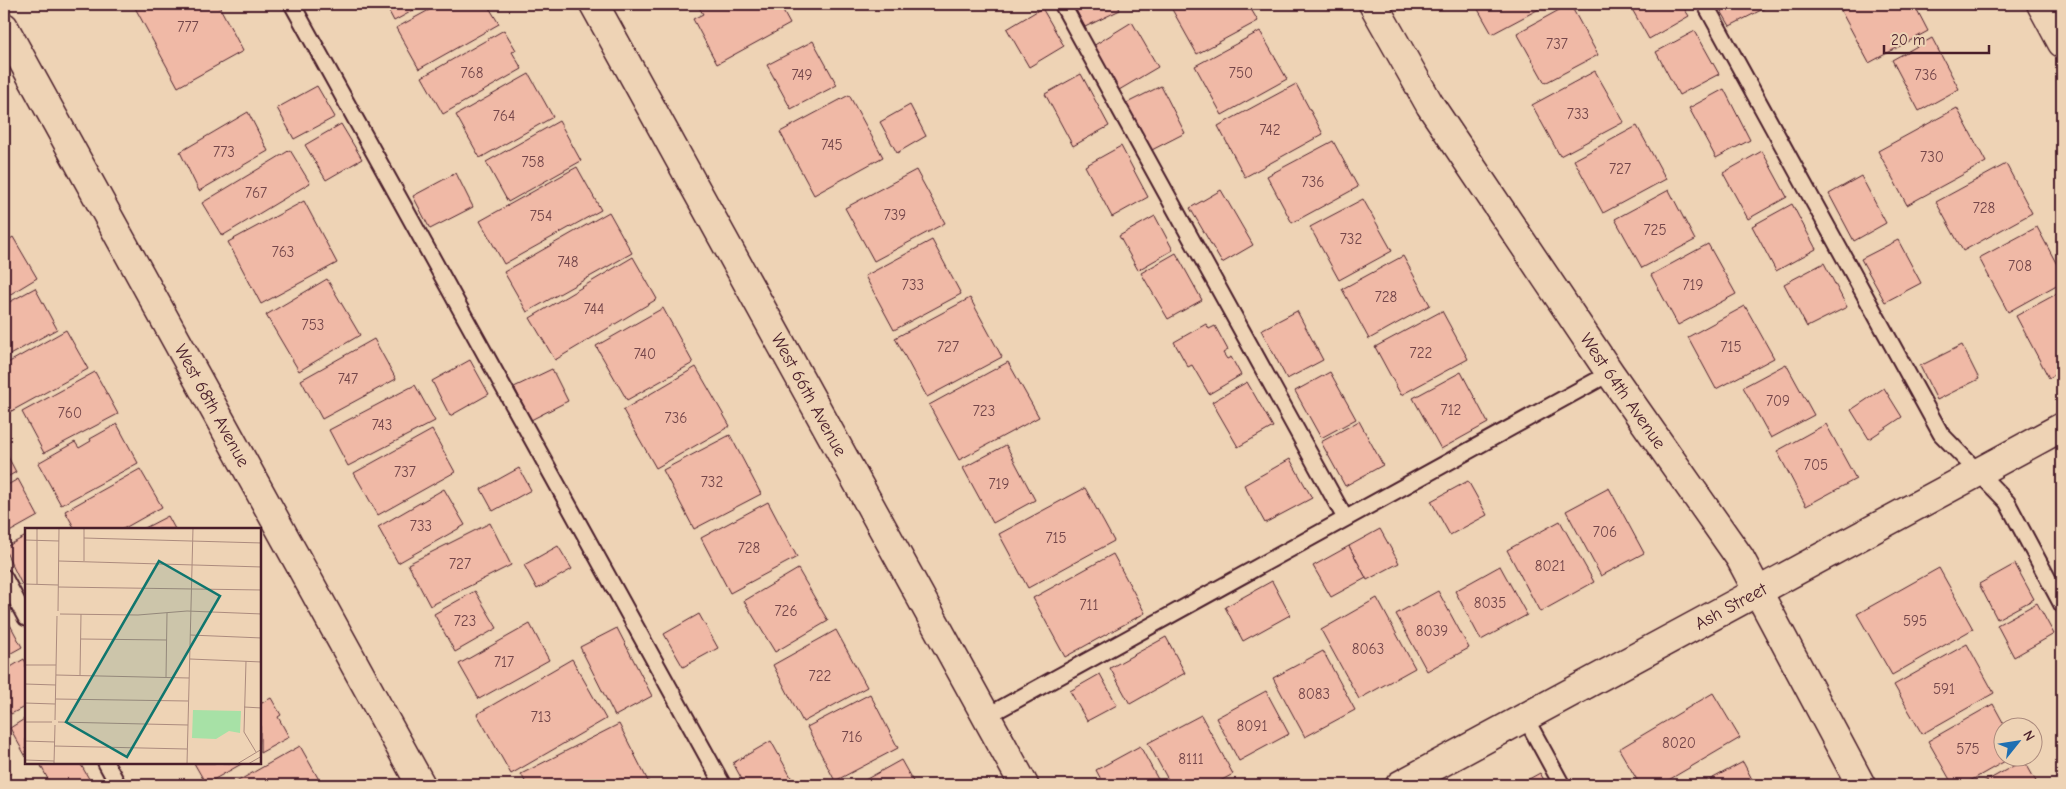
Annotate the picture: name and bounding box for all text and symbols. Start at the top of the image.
house number: 777 [177,18,199,36]
scale bar [1884,22,1988,54]
text: 20 m [1891,31,1925,49]
house number: 737 [1546,35,1568,53]
house number: 768 [461,64,483,82]
house number: 750 [1229,64,1253,82]
house number: 749 [791,66,813,84]
house number: 736 [1915,66,1937,84]
house number: 733 [1567,105,1589,123]
house number: 764 [493,107,515,125]
house number: 742 [1259,121,1281,139]
house number: 745 [821,136,843,154]
house number: 773 [213,143,235,161]
house number: 730 [1920,148,1944,166]
house number: 758 [522,153,544,171]
house number: 727 [1609,160,1631,178]
house number: 736 [1302,173,1324,191]
house number: 767 [245,184,267,202]
house number: 728 [1973,199,1995,217]
house number: 739 [884,206,906,224]
house number: 754 [530,207,552,225]
house number: 725 [1643,221,1667,239]
house number: 732 [1340,230,1362,248]
house number: 763 [272,243,294,261]
house number: 748 [558,253,578,271]
house number: 708 [2008,257,2032,275]
house number: 733 [902,276,924,294]
house number: 719 [1682,276,1704,294]
house number: 728 [1375,288,1397,306]
house number: 744 [584,300,604,318]
house number: 753 [302,316,324,334]
street label: West 64th Avenue [1575,329,1670,453]
street label: West 66th Avenue [766,330,851,460]
house number: 727 [937,338,959,356]
house number: 715 [1720,338,1742,356]
street label: West 68th Avenue [170,341,254,471]
house number: 722 [1410,344,1432,362]
house number: 740 [634,345,656,363]
house number: 747 [338,370,358,388]
house number: 709 [1766,392,1790,410]
house number: 712 [1441,401,1461,419]
house number: 723 [973,402,995,420]
house number: 760 [58,404,82,422]
house number: 736 [665,409,687,427]
house number: 743 [372,416,392,434]
house number: 705 [1804,456,1828,474]
house number: 737 [394,463,416,481]
house number: 732 [701,473,723,491]
house number: 719 [988,475,1010,493]
house number: 733 [410,517,432,535]
house number: 706 [1593,523,1617,541]
inset map [25,528,261,764]
house number: 715 [1045,529,1067,547]
house number: 728 [738,539,760,557]
house number: 727 [449,555,471,573]
house number: 8021 [1535,557,1565,575]
street label: Ash Street [1691,578,1771,635]
house number: 8035 [1474,594,1506,612]
house number: 711 [1080,596,1099,614]
house number: 726 [774,602,798,620]
house number: 723 [454,612,476,630]
house number: 595 [1903,612,1927,630]
house number: 8039 [1416,622,1448,640]
house number: 8063 [1352,640,1384,658]
house number: 717 [494,653,514,671]
house number: 722 [809,667,831,685]
house number: 591 [1933,680,1955,698]
house number: 8083 [1298,685,1330,703]
house number: 713 [531,708,551,726]
north arrow [1994,716,2044,766]
house number: 8091 [1237,717,1267,735]
house number: 716 [841,728,863,746]
text: N [2019,728,2038,744]
house number: 8020 [1662,734,1696,752]
house number: 575 [1956,740,1980,758]
house number: 8111 [1178,750,1204,768]

